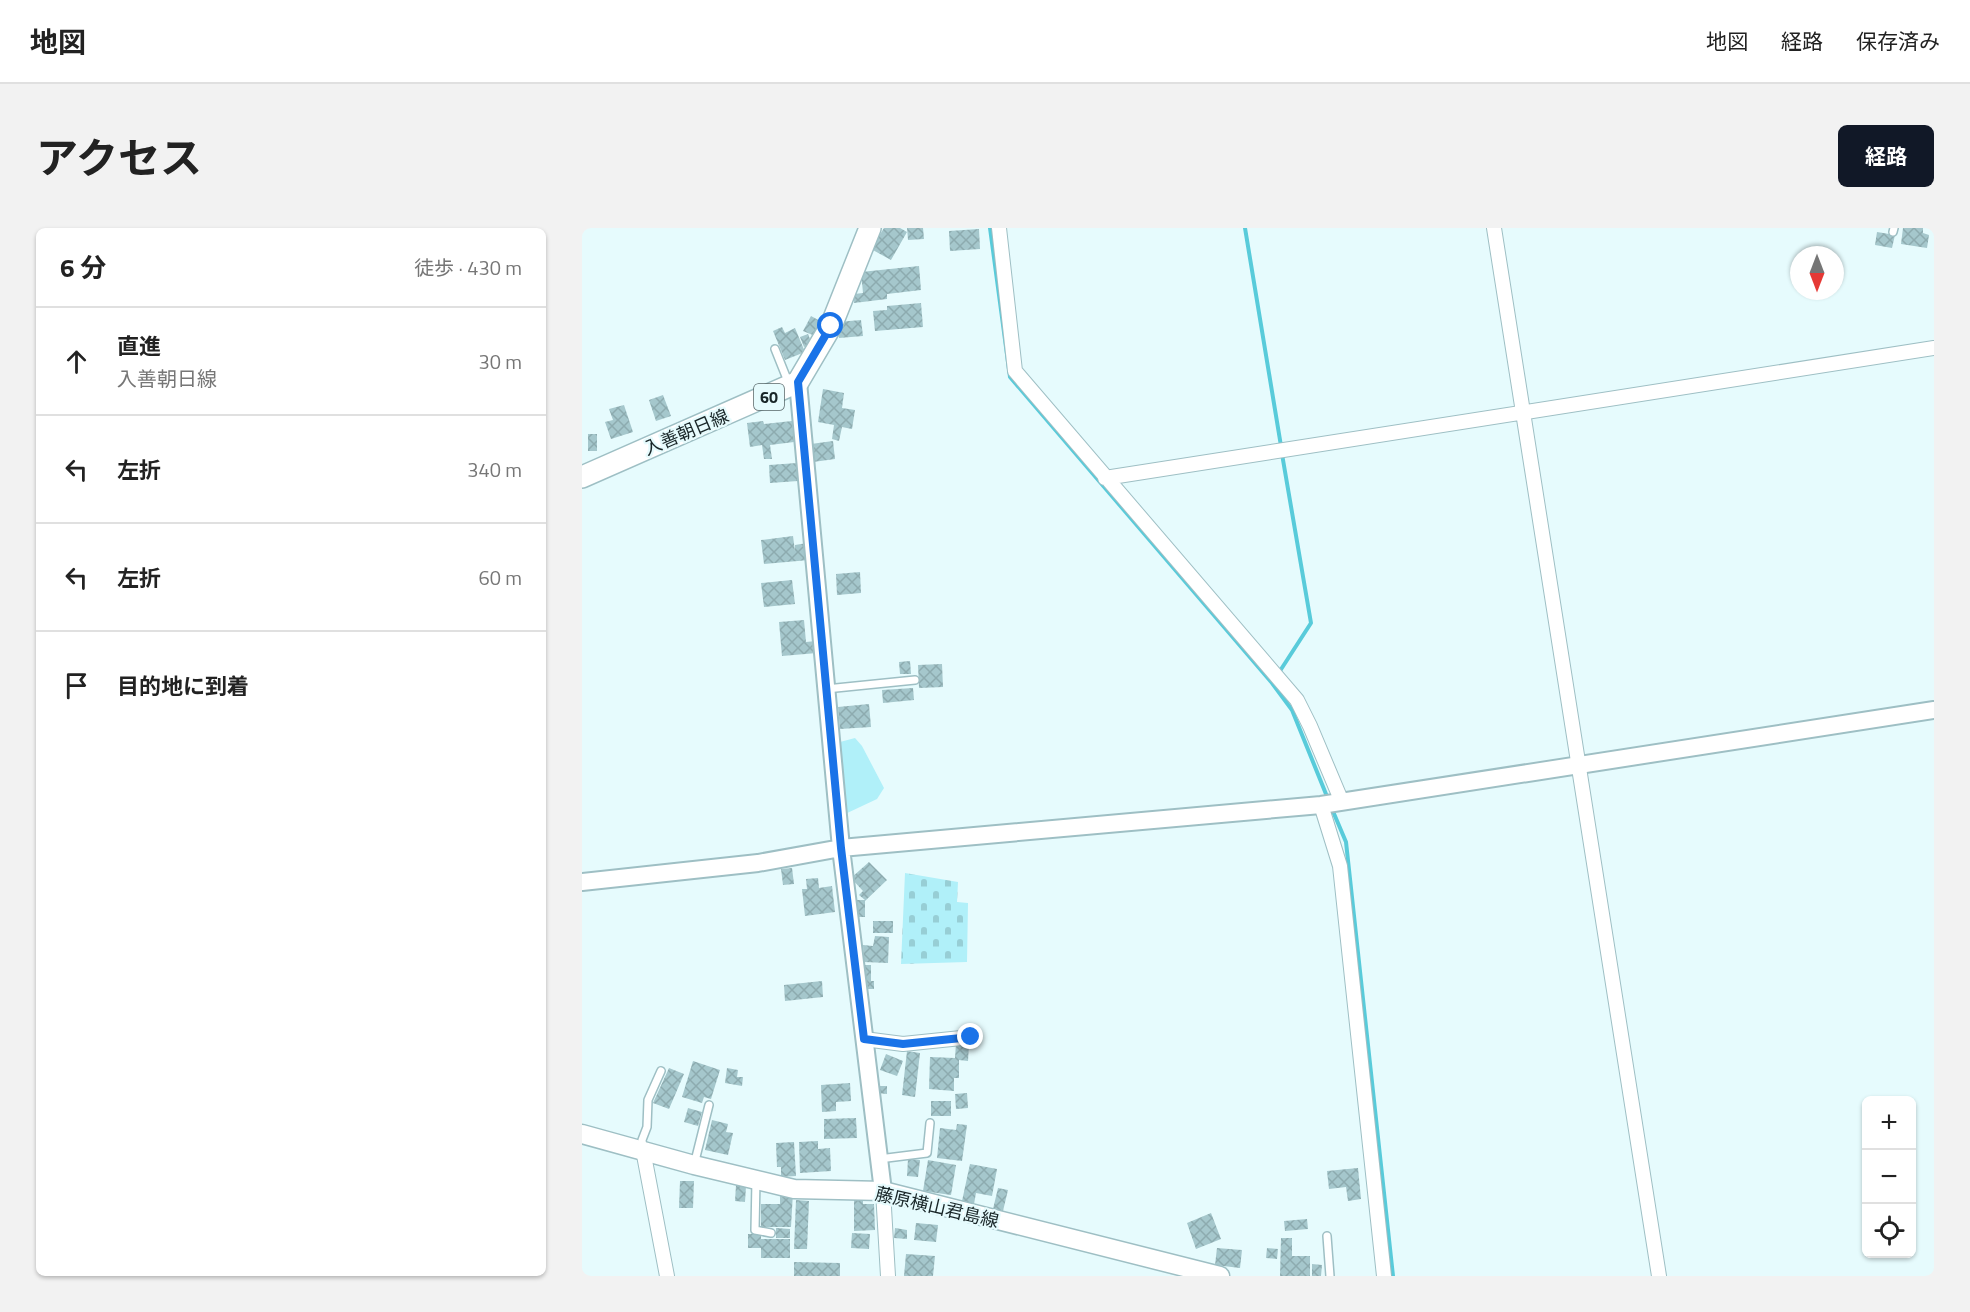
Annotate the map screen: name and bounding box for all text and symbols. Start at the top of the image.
text: 地図 [30,20,86,63]
text: 地図 [1706,25,1748,57]
text: 経路 [1781,25,1823,57]
text: 保存済み [1856,25,1940,57]
text: アクセス [36,125,202,189]
button: 経路 [1838,125,1934,187]
north arrow [1790,246,1844,300]
text: 6 分 [60,248,106,287]
text: 徒歩 · 430 m [414,252,522,283]
route start [817,312,843,338]
text: 直進 [117,329,161,363]
icon: ahead [60,345,93,378]
text: 30 m [478,346,522,377]
text: 入善朝日線 [117,363,217,394]
road number: 60 [754,384,784,410]
street label: 入善朝日線 [639,402,733,462]
icon: left [60,453,93,486]
text: 左折 [117,453,161,487]
text: 340 m [467,454,522,485]
icon: left [60,561,93,594]
text: 左折 [117,561,161,595]
text: 60 m [478,562,522,593]
icon: arrive [60,669,93,702]
text: 目的地に到着 [117,669,249,703]
route end [957,1023,983,1049]
map controls [1862,1096,1916,1258]
button: + [1862,1096,1916,1150]
button: − [1862,1150,1916,1204]
street label: 藤原横山君島線 [873,1180,1001,1234]
button: locate [1862,1204,1916,1258]

